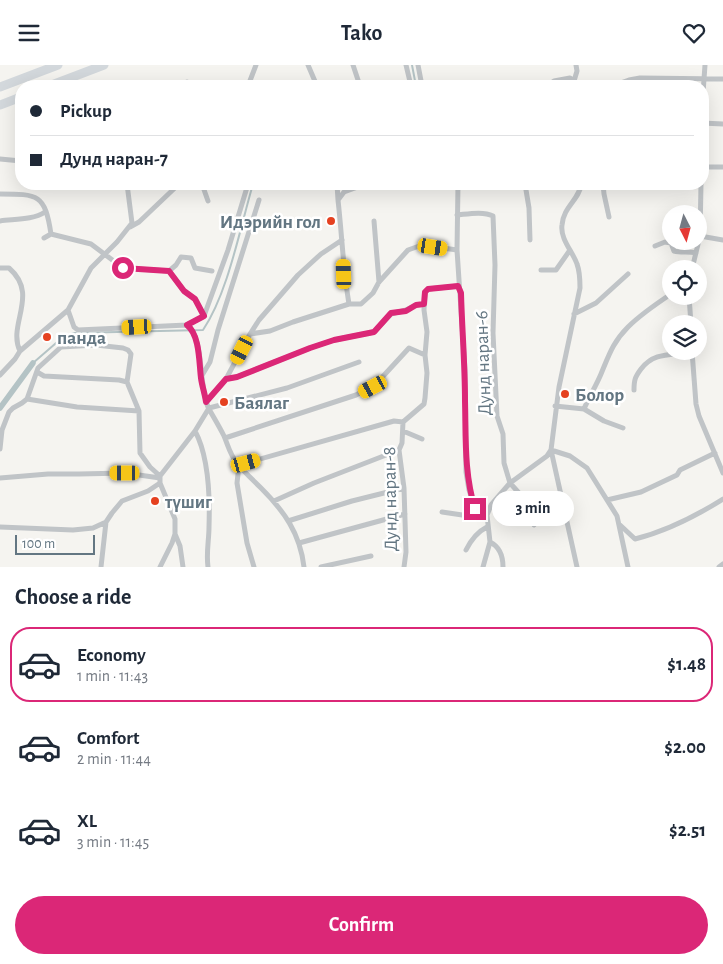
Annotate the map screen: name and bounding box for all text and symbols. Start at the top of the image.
icon: menu [15,19,43,47]
icon: heart [680,19,708,47]
text: Tako [341,22,382,44]
text: Pickup [60,102,112,121]
text: Дунд наран-7 [60,150,168,169]
north arrow [662,205,708,250]
map controls [662,205,707,360]
place label: Идэрийн гол [220,213,321,232]
marker: Идэрийн гол [325,215,337,227]
car [417,237,448,257]
route start [112,257,134,279]
car [335,259,352,289]
button: locate [662,260,707,305]
street label: Дунд наран-6 [472,310,495,416]
button: layers [662,315,707,360]
car [121,319,152,335]
place label: панда [57,329,106,348]
marker: панда [41,331,53,343]
car [228,333,255,367]
car [356,373,389,401]
place label: Болор [575,386,624,405]
marker: Болор [559,388,571,400]
place label: Баялаг [234,394,290,413]
marker: Баялаг [218,396,230,408]
street label: Дунд наран-8 [380,446,401,552]
car [229,452,262,474]
car [110,466,140,481]
callout: 3 min [492,491,575,527]
place label: түшиг [164,493,213,512]
marker: түшиг [149,495,161,507]
route end [464,498,486,520]
text: 3 min [516,500,550,516]
scale bar [15,532,95,555]
text: 100 m [22,537,55,551]
text: Choose a ride [15,586,131,608]
icon: car [17,642,62,687]
text: Economy [77,646,146,665]
text: $1.48 [667,655,706,674]
text: 1 min · 11:43 [77,668,148,684]
icon: car [17,725,62,770]
text: Comfort [77,729,139,748]
text: $2.00 [664,738,706,757]
text: 2 min · 11:44 [77,751,151,767]
icon: car [17,808,62,853]
text: XL [77,812,97,831]
text: $2.51 [669,821,706,840]
text: 3 min · 11:45 [77,834,149,850]
button: Confirm [15,896,708,954]

